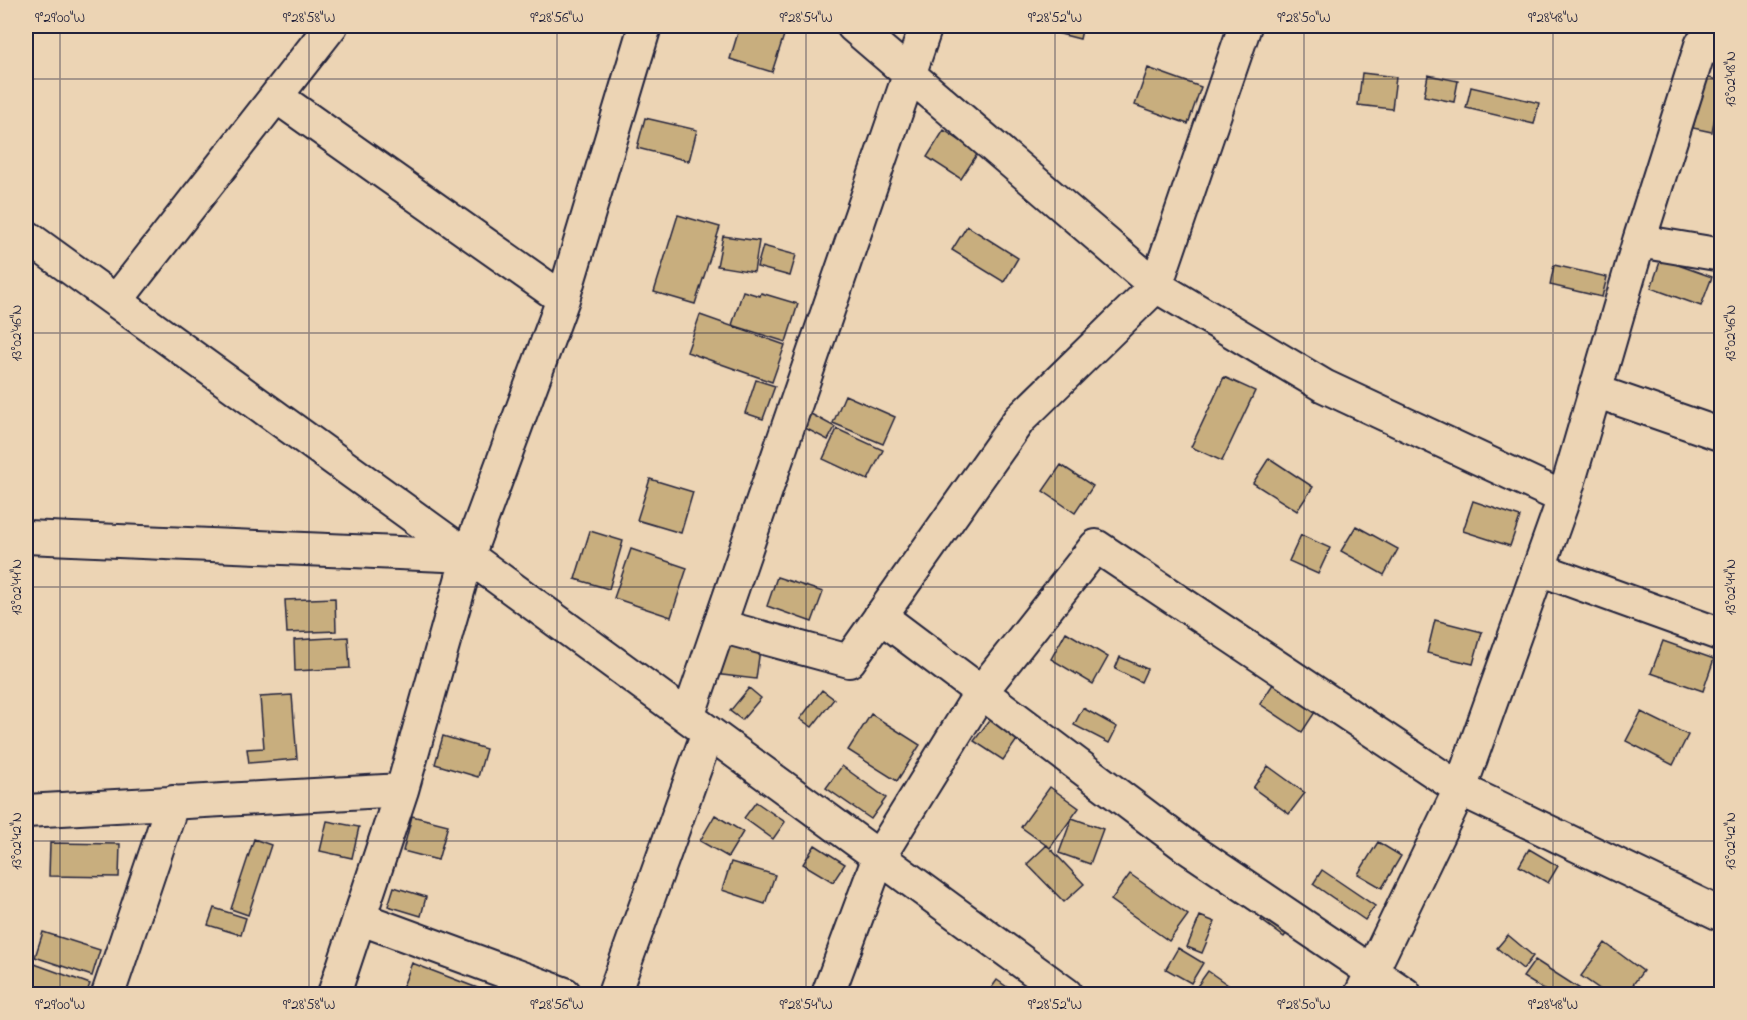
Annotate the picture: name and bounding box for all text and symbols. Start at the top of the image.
text: 9°29'00"W [35,7,85,29]
text: 9°28'58"W [283,7,335,29]
text: 9°28'56"W [530,7,584,29]
text: 9°28'54"W [779,7,833,29]
text: 9°28'52"W [1028,7,1082,29]
text: 9°28'50"W [1277,7,1331,29]
text: 9°28'48"W [1528,7,1578,29]
text: 13°02'48"N [1720,51,1742,107]
text: 13°02'46"N [6,305,28,361]
text: 13°02'46"N [1720,305,1742,361]
text: 13°02'44"N [6,559,28,615]
text: 13°02'44"N [1720,559,1742,615]
text: 13°02'42"N [6,812,28,870]
text: 13°02'42"N [1720,812,1742,870]
text: 9°29'00"W [35,994,85,1016]
text: 9°28'58"W [283,994,335,1016]
text: 9°28'56"W [530,994,584,1016]
text: 9°28'54"W [779,994,833,1016]
text: 9°28'52"W [1028,994,1082,1016]
text: 9°28'50"W [1277,994,1331,1016]
text: 9°28'48"W [1528,994,1578,1016]

